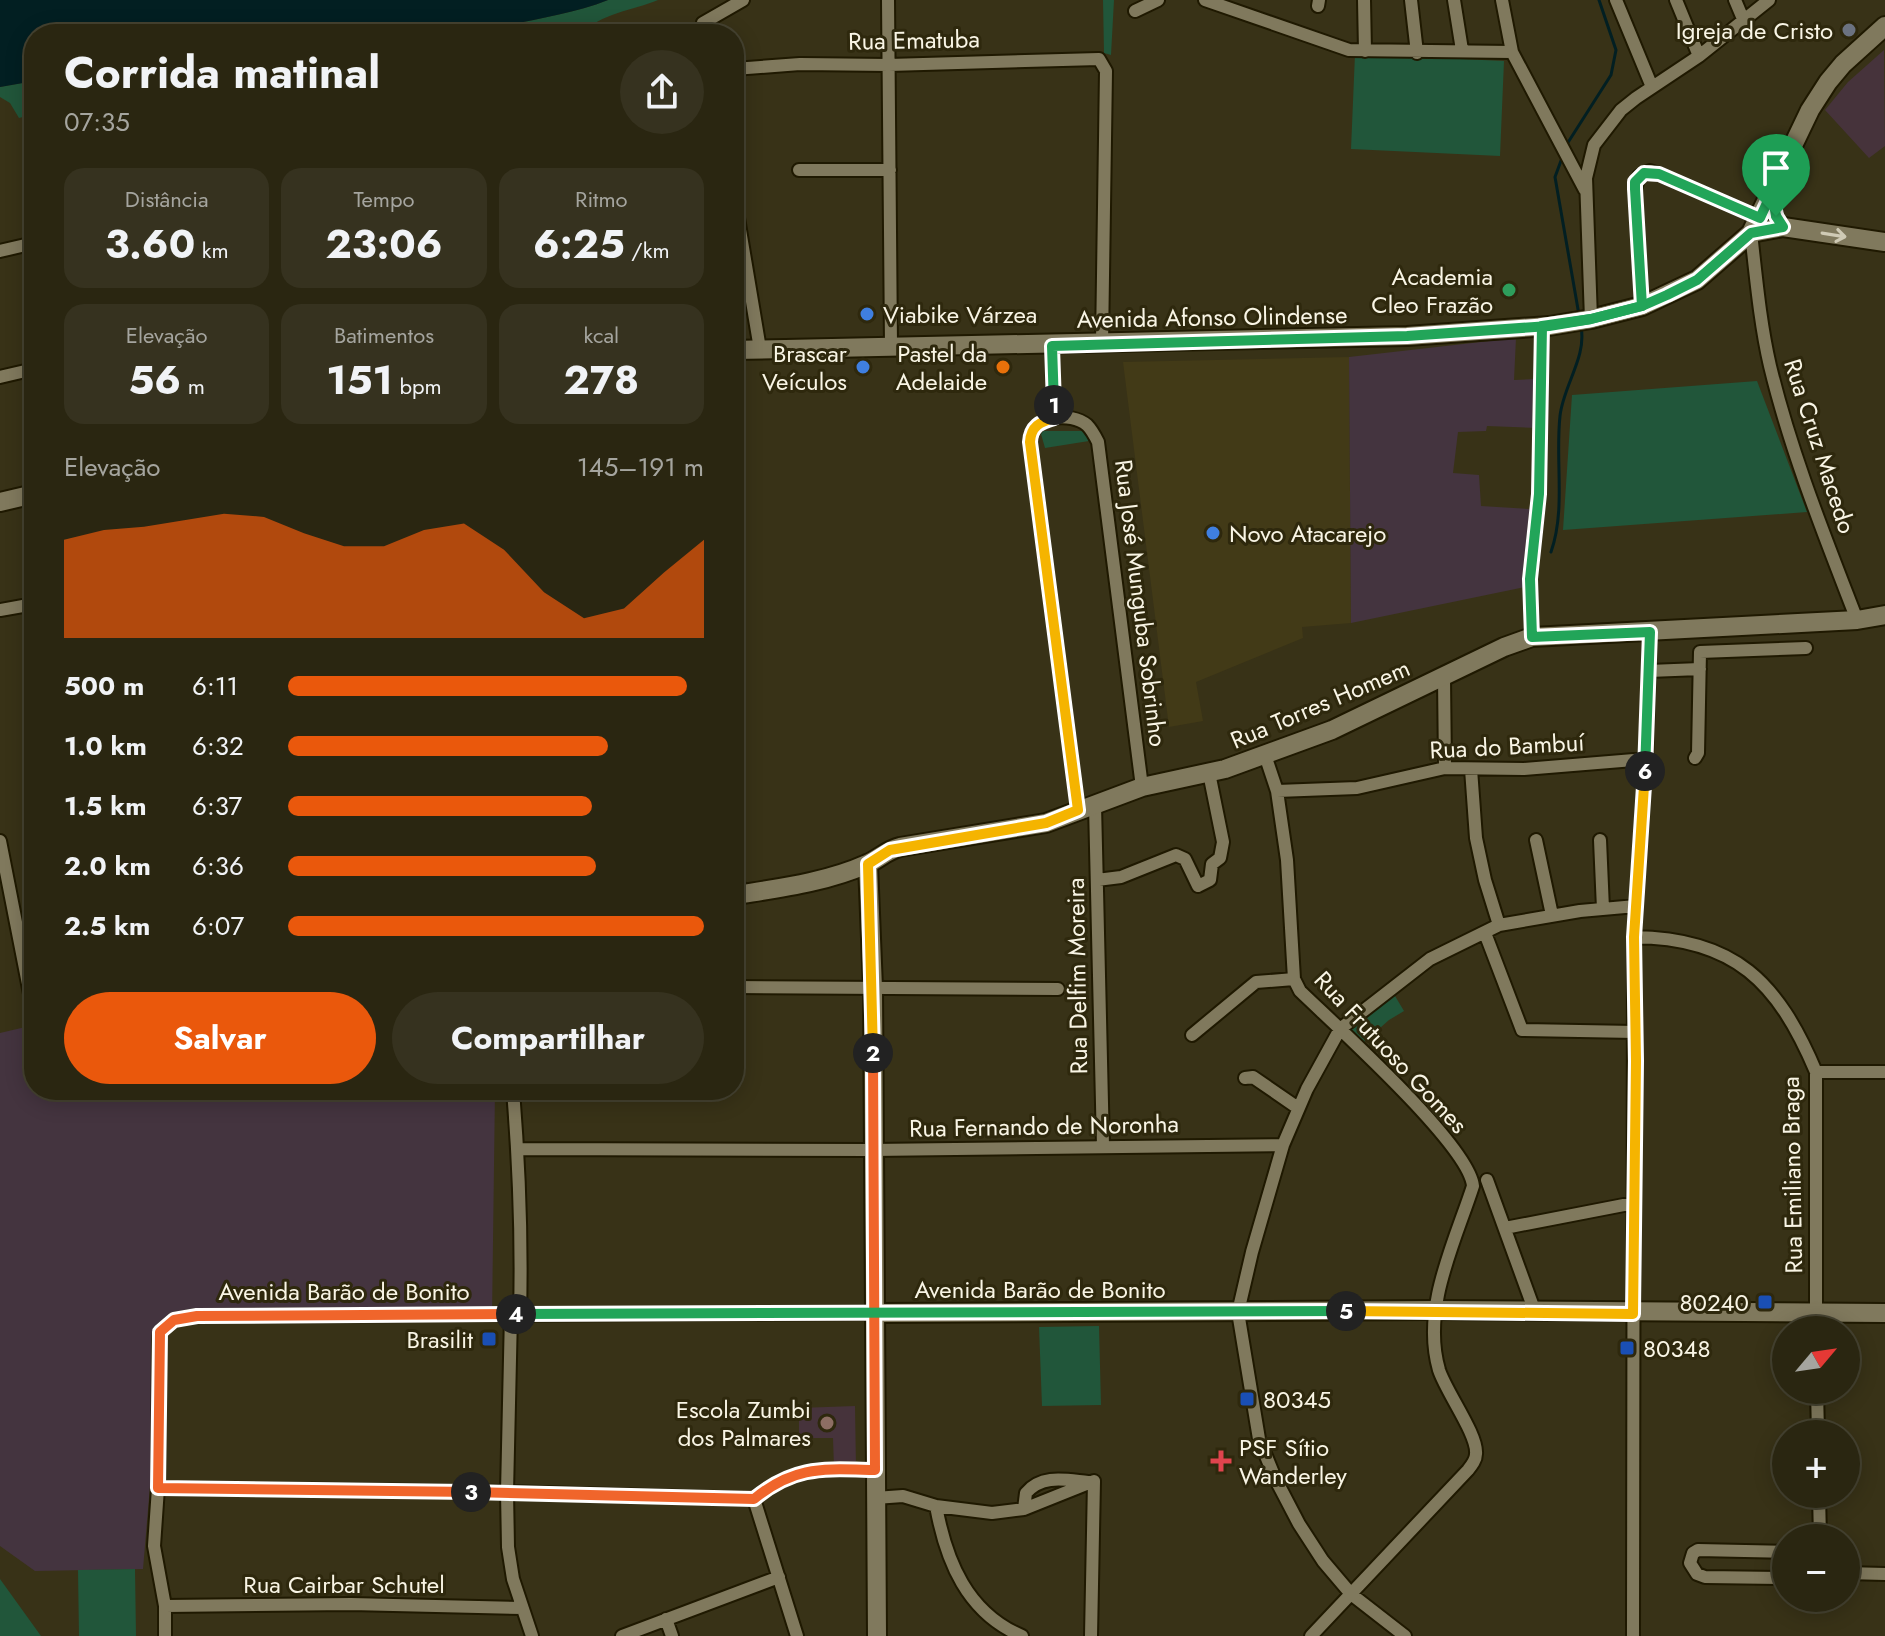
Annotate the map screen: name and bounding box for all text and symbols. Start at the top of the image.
place label: Igreja de Cristo [1676,13,1833,48]
street label: Rua Ematuba [848,21,980,59]
marker: Igreja de Cristo [1840,21,1858,39]
text: Corrida matinal [64,41,380,105]
button: share [620,50,704,134]
text: 07:35 [64,103,130,141]
pin [1742,134,1810,216]
icon: arrive [1754,146,1798,190]
text: Distância [125,183,209,215]
text: Tempo [353,183,415,215]
text: Ritmo [575,183,628,215]
text: 3.60 [105,215,195,273]
text: 23:06 [325,215,443,273]
text: 6:25 [533,215,625,273]
one-way arrow [1821,228,1846,243]
text: km [195,234,229,266]
text: /km [625,234,670,266]
place label: Academia Cleo Frazão [1371,259,1493,322]
marker: Academia Cleo Frazão [1500,281,1518,299]
place label: Viabike Várzea [883,297,1037,332]
street label: Avenida Afonso Olindense [1076,297,1348,337]
marker: Viabike Várzea [858,305,876,323]
text: Elevação [126,319,207,351]
text: Batimentos [334,319,434,351]
text: kcal [584,319,619,351]
place label: Brascar Veículos [762,336,848,399]
place label: Pastel da Adelaide [896,336,987,399]
text: 56 [129,351,181,409]
text: 151 [326,351,393,409]
text: 278 [564,351,639,409]
street label: Rua Cruz Macedo [1775,354,1865,538]
marker: Brascar Veículos [854,358,872,376]
marker: Pastel da Adelaide [994,358,1012,376]
text: m [181,370,205,402]
text: bpm [393,370,442,402]
pin: 1 [1034,385,1074,425]
text: 1 [1048,389,1060,421]
text: Elevação [64,448,160,486]
text: 145–191 m [577,448,704,486]
street label: Rua José Munguba Sobrinho [1106,457,1176,749]
place label: Novo Atacarejo [1229,516,1386,551]
marker: Novo Atacarejo [1204,524,1222,542]
street label: Rua Torres Homem [1225,650,1415,758]
text: 500 m [64,667,144,705]
text: 6:11 [192,667,238,705]
street label: Rua do Bambuí [1429,724,1586,768]
text: 1.0 km [64,727,147,765]
text: 6:32 [192,727,244,765]
pin: 6 [1625,751,1665,791]
text: 6 [1638,755,1652,787]
text: 1.5 km [64,787,147,825]
text: 6:37 [192,787,242,825]
text: 2.0 km [64,847,151,885]
text: 6:36 [192,847,244,885]
street label: Rua Delfim Moreira [1058,877,1096,1075]
text: 2.5 km [64,907,150,945]
text: 6:07 [192,907,244,945]
street label: Rua Frutuoso Gomes [1306,963,1476,1141]
button: Salvar [64,992,376,1084]
button: Compartilhar [392,992,704,1084]
pin: 2 [853,1033,893,1073]
text: 2 [866,1037,880,1069]
street label: Rua Emiliano Braga [1773,1076,1811,1274]
street label: Rua Fernando de Noronha [909,1106,1179,1146]
street label: Avenida Barão de Bonito [914,1272,1166,1307]
street label: Avenida Barão de Bonito [218,1274,470,1309]
place label: 80240 [1679,1285,1749,1320]
pin: 5 [1326,1291,1366,1331]
marker: 80240 [1756,1293,1774,1311]
pin: 4 [496,1294,536,1334]
text: 5 [1339,1295,1353,1327]
text: 4 [508,1298,524,1330]
north arrow [1772,1316,1860,1404]
map controls [1772,1316,1860,1612]
place label: Brasilit [406,1322,473,1357]
marker: Brasilit [480,1330,498,1348]
place label: 80348 [1643,1331,1711,1366]
marker: 80348 [1618,1339,1636,1357]
place label: 80345 [1263,1382,1331,1417]
marker: 80345 [1238,1390,1256,1408]
place label: Escola Zumbi dos Palmares [676,1392,811,1455]
marker: Escola Zumbi dos Palmares [818,1414,836,1432]
button: + [1772,1420,1860,1508]
place label: PSF Sítio Wanderley [1239,1430,1347,1493]
marker: PSF Sítio Wanderley [1210,1450,1232,1472]
pin: 3 [451,1472,491,1512]
text: 3 [464,1476,478,1508]
button: − [1772,1524,1860,1612]
street label: Rua Cairbar Schutel [243,1567,445,1602]

